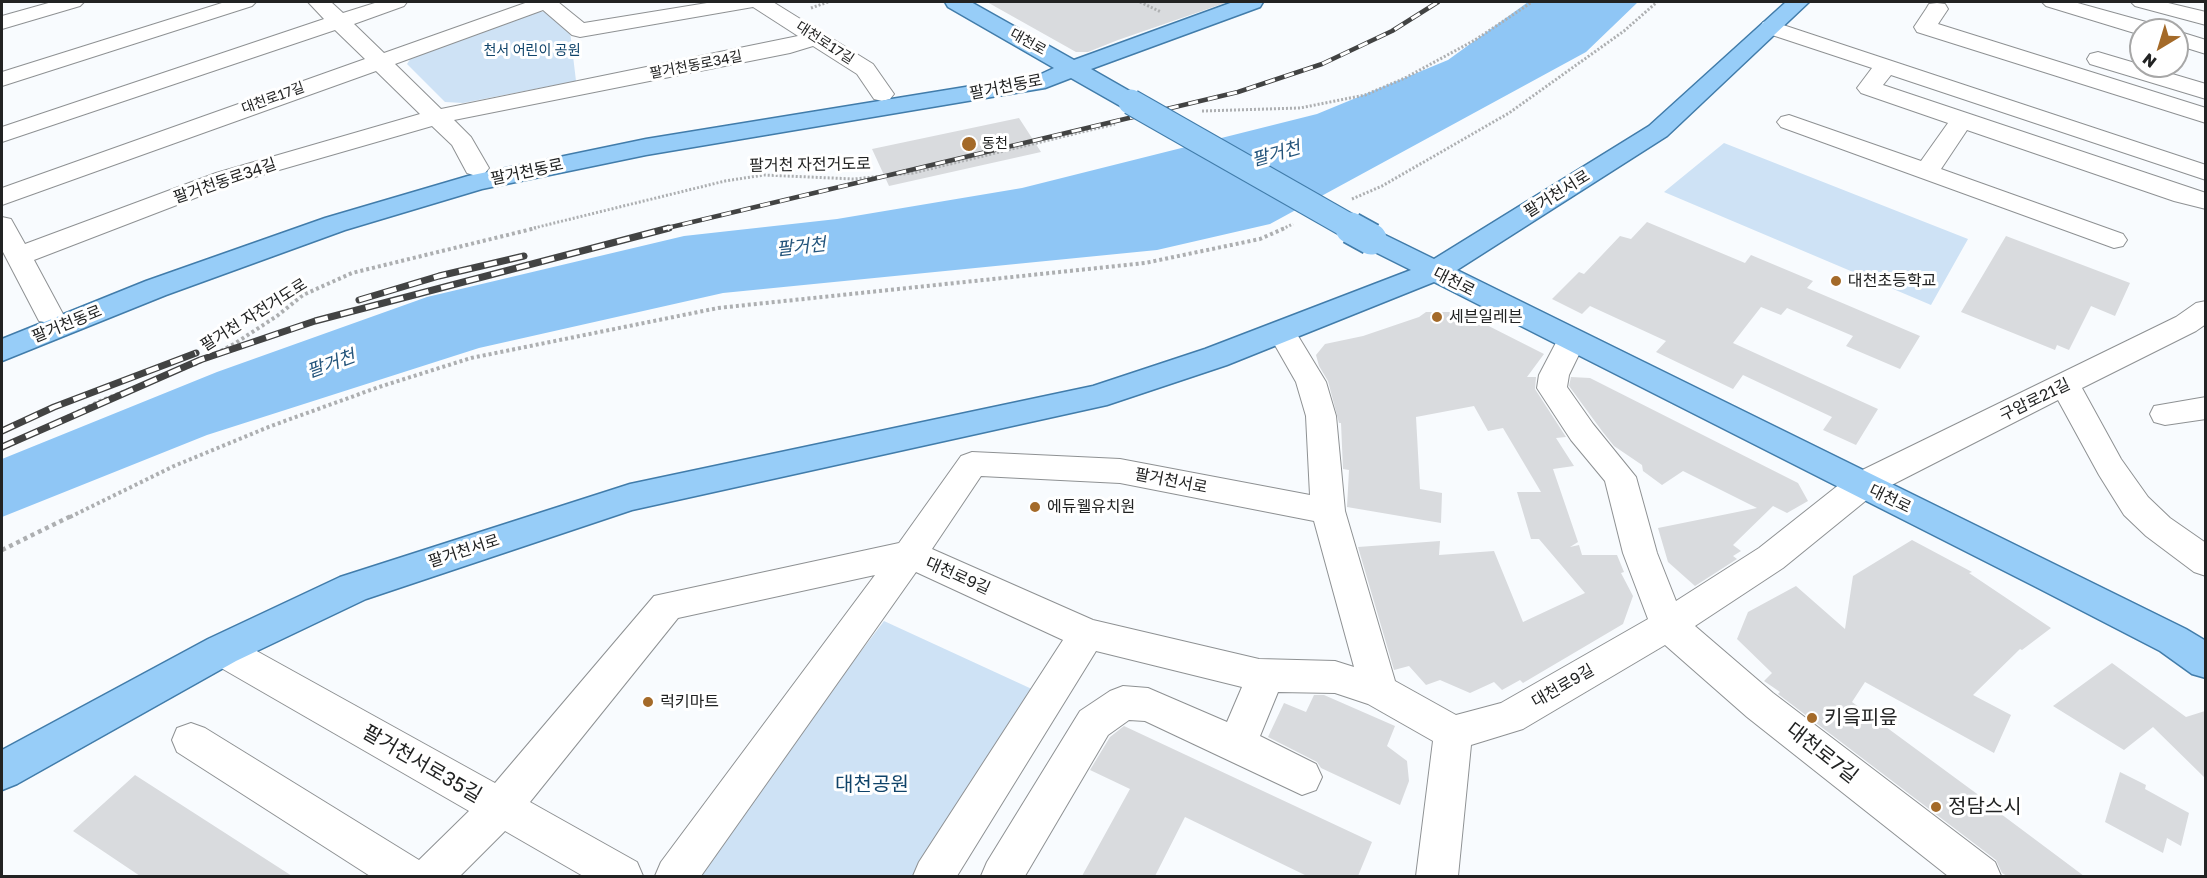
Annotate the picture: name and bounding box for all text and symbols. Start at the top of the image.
street label: 대천로17길 [793,18,857,68]
north arrow [2129,18,2189,78]
street label: 대천로 [1007,25,1049,59]
park label: 천서 어린이 공원 [483,43,581,59]
street label: 팔거천동로34길 [648,48,744,82]
text: N [2138,49,2160,72]
street label: 팔거천동로 [968,71,1044,103]
street label: 대천로17길 [239,79,307,117]
marker: 동천 [960,135,978,153]
place label: 동천 [982,136,1008,152]
water label: 팔거천 [1249,137,1303,171]
street label: 팔거천동로34길 [171,154,279,208]
street label: 팔거천 자전거도로 [749,154,871,176]
street label: 팔거천동로 [489,155,565,189]
street label: 팔거천서로 [1521,166,1593,222]
water label: 팔거천 [775,234,827,260]
street label: 대천로 [1430,263,1478,301]
place label: 대천초등학교 [1848,271,1936,291]
marker: 대천초등학교 [1829,274,1843,288]
street label: 팔거천 자전거도로 [197,275,311,355]
street label: 팔거천동로 [29,301,105,347]
place label: 세븐일레븐 [1449,307,1523,327]
marker: 세븐일레븐 [1430,310,1444,324]
water label: 팔거천 [304,345,358,383]
street label: 구암로21길 [1997,375,2073,425]
street label: 팔거천서로 [1133,465,1209,497]
street label: 대천로 [1866,481,1914,517]
place label: 에듀웰유치원 [1047,497,1135,517]
marker: 에듀웰유치원 [1028,500,1042,514]
street label: 팔거천서로 [426,530,502,572]
street label: 대천로9길 [923,553,993,599]
street label: 대천로9길 [1529,661,1597,711]
place label: 럭키마트 [660,692,719,712]
marker: 럭키마트 [641,695,655,709]
place label: 키읔피읖 [1824,706,1898,730]
marker: 키읔피읖 [1805,711,1819,725]
street label: 대천로7길 [1781,718,1863,788]
street label: 팔거천서로35길 [358,720,486,808]
park label: 대천공원 [835,773,909,797]
place label: 정담스시 [1948,795,2022,819]
marker: 정담스시 [1929,800,1943,814]

